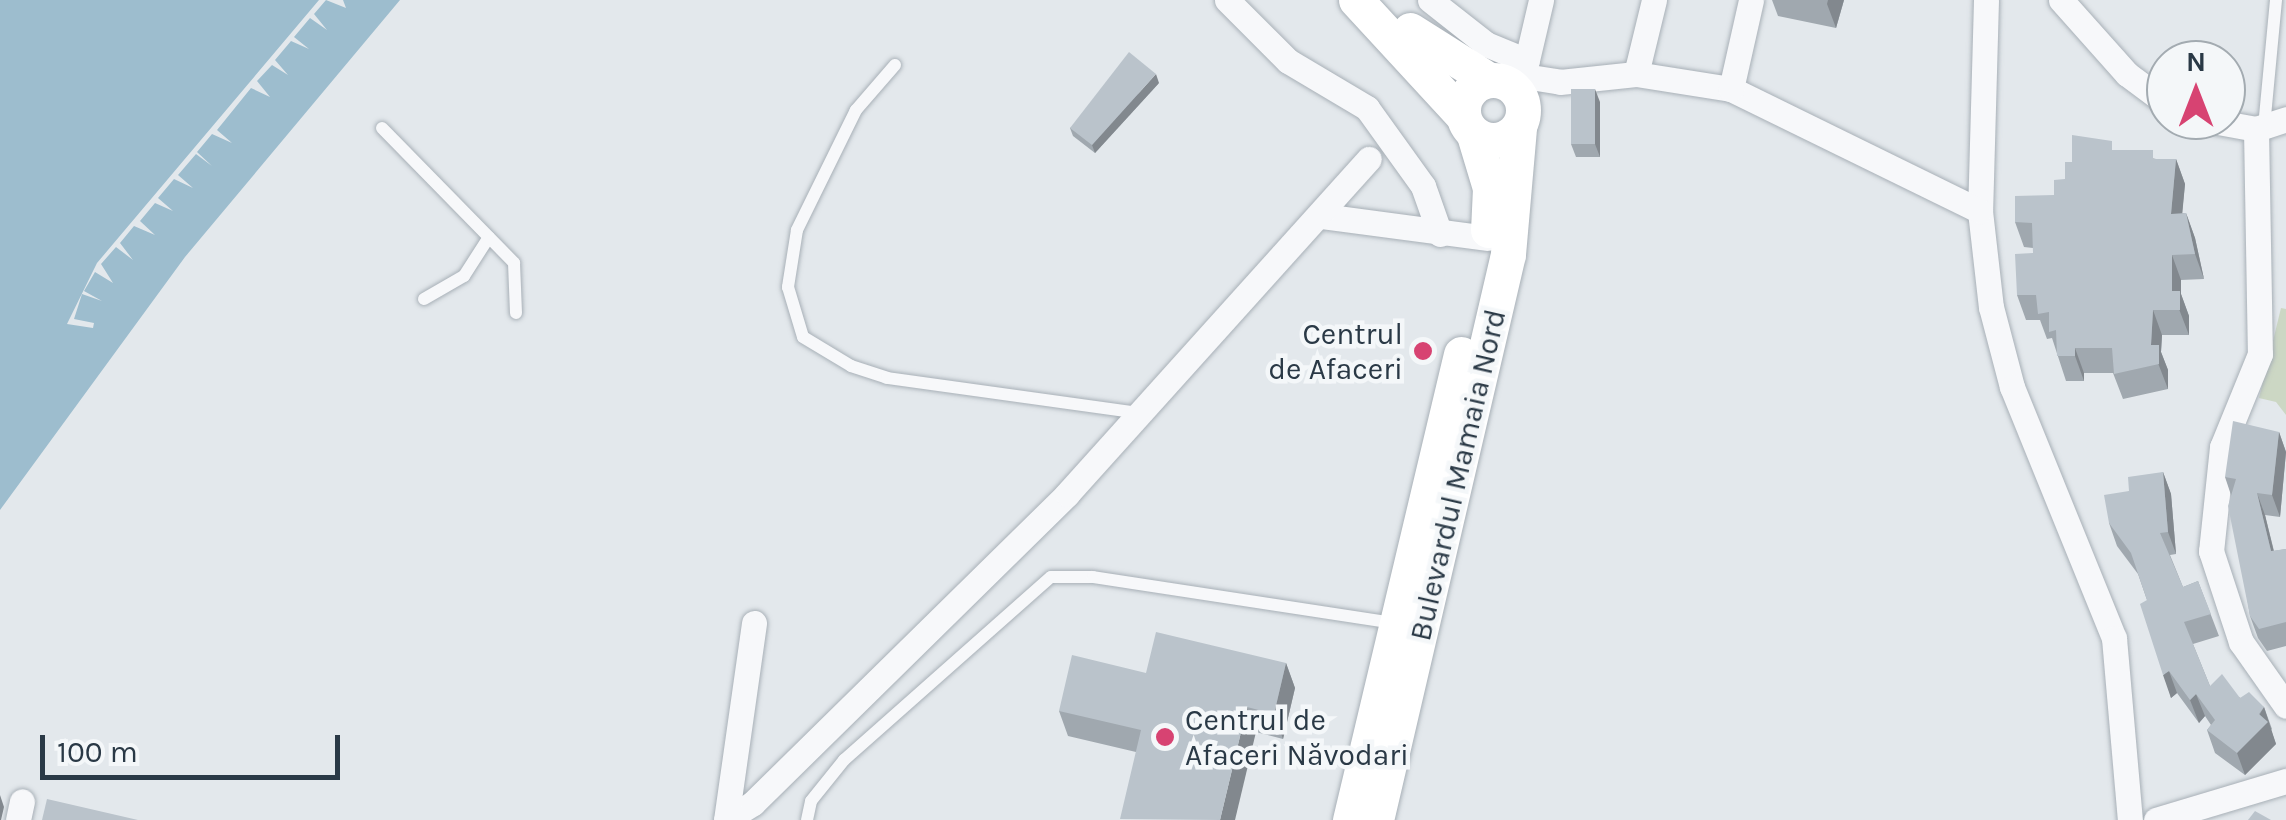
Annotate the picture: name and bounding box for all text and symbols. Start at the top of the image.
north arrow [2146,40,2246,140]
text: N [2186,45,2206,78]
street label: Bulevardul Mamaia Nord [1402,306,1514,644]
place label: Centrul de Afaceri [1268,316,1403,386]
marker: Centrul de Afaceri [1412,340,1434,362]
place label: Centrul de Afaceri Năvodari [1185,702,1409,772]
scale bar [45,715,345,777]
marker: Centrul de Afaceri Năvodari [1154,726,1176,748]
text: 100 m [57,734,138,770]

